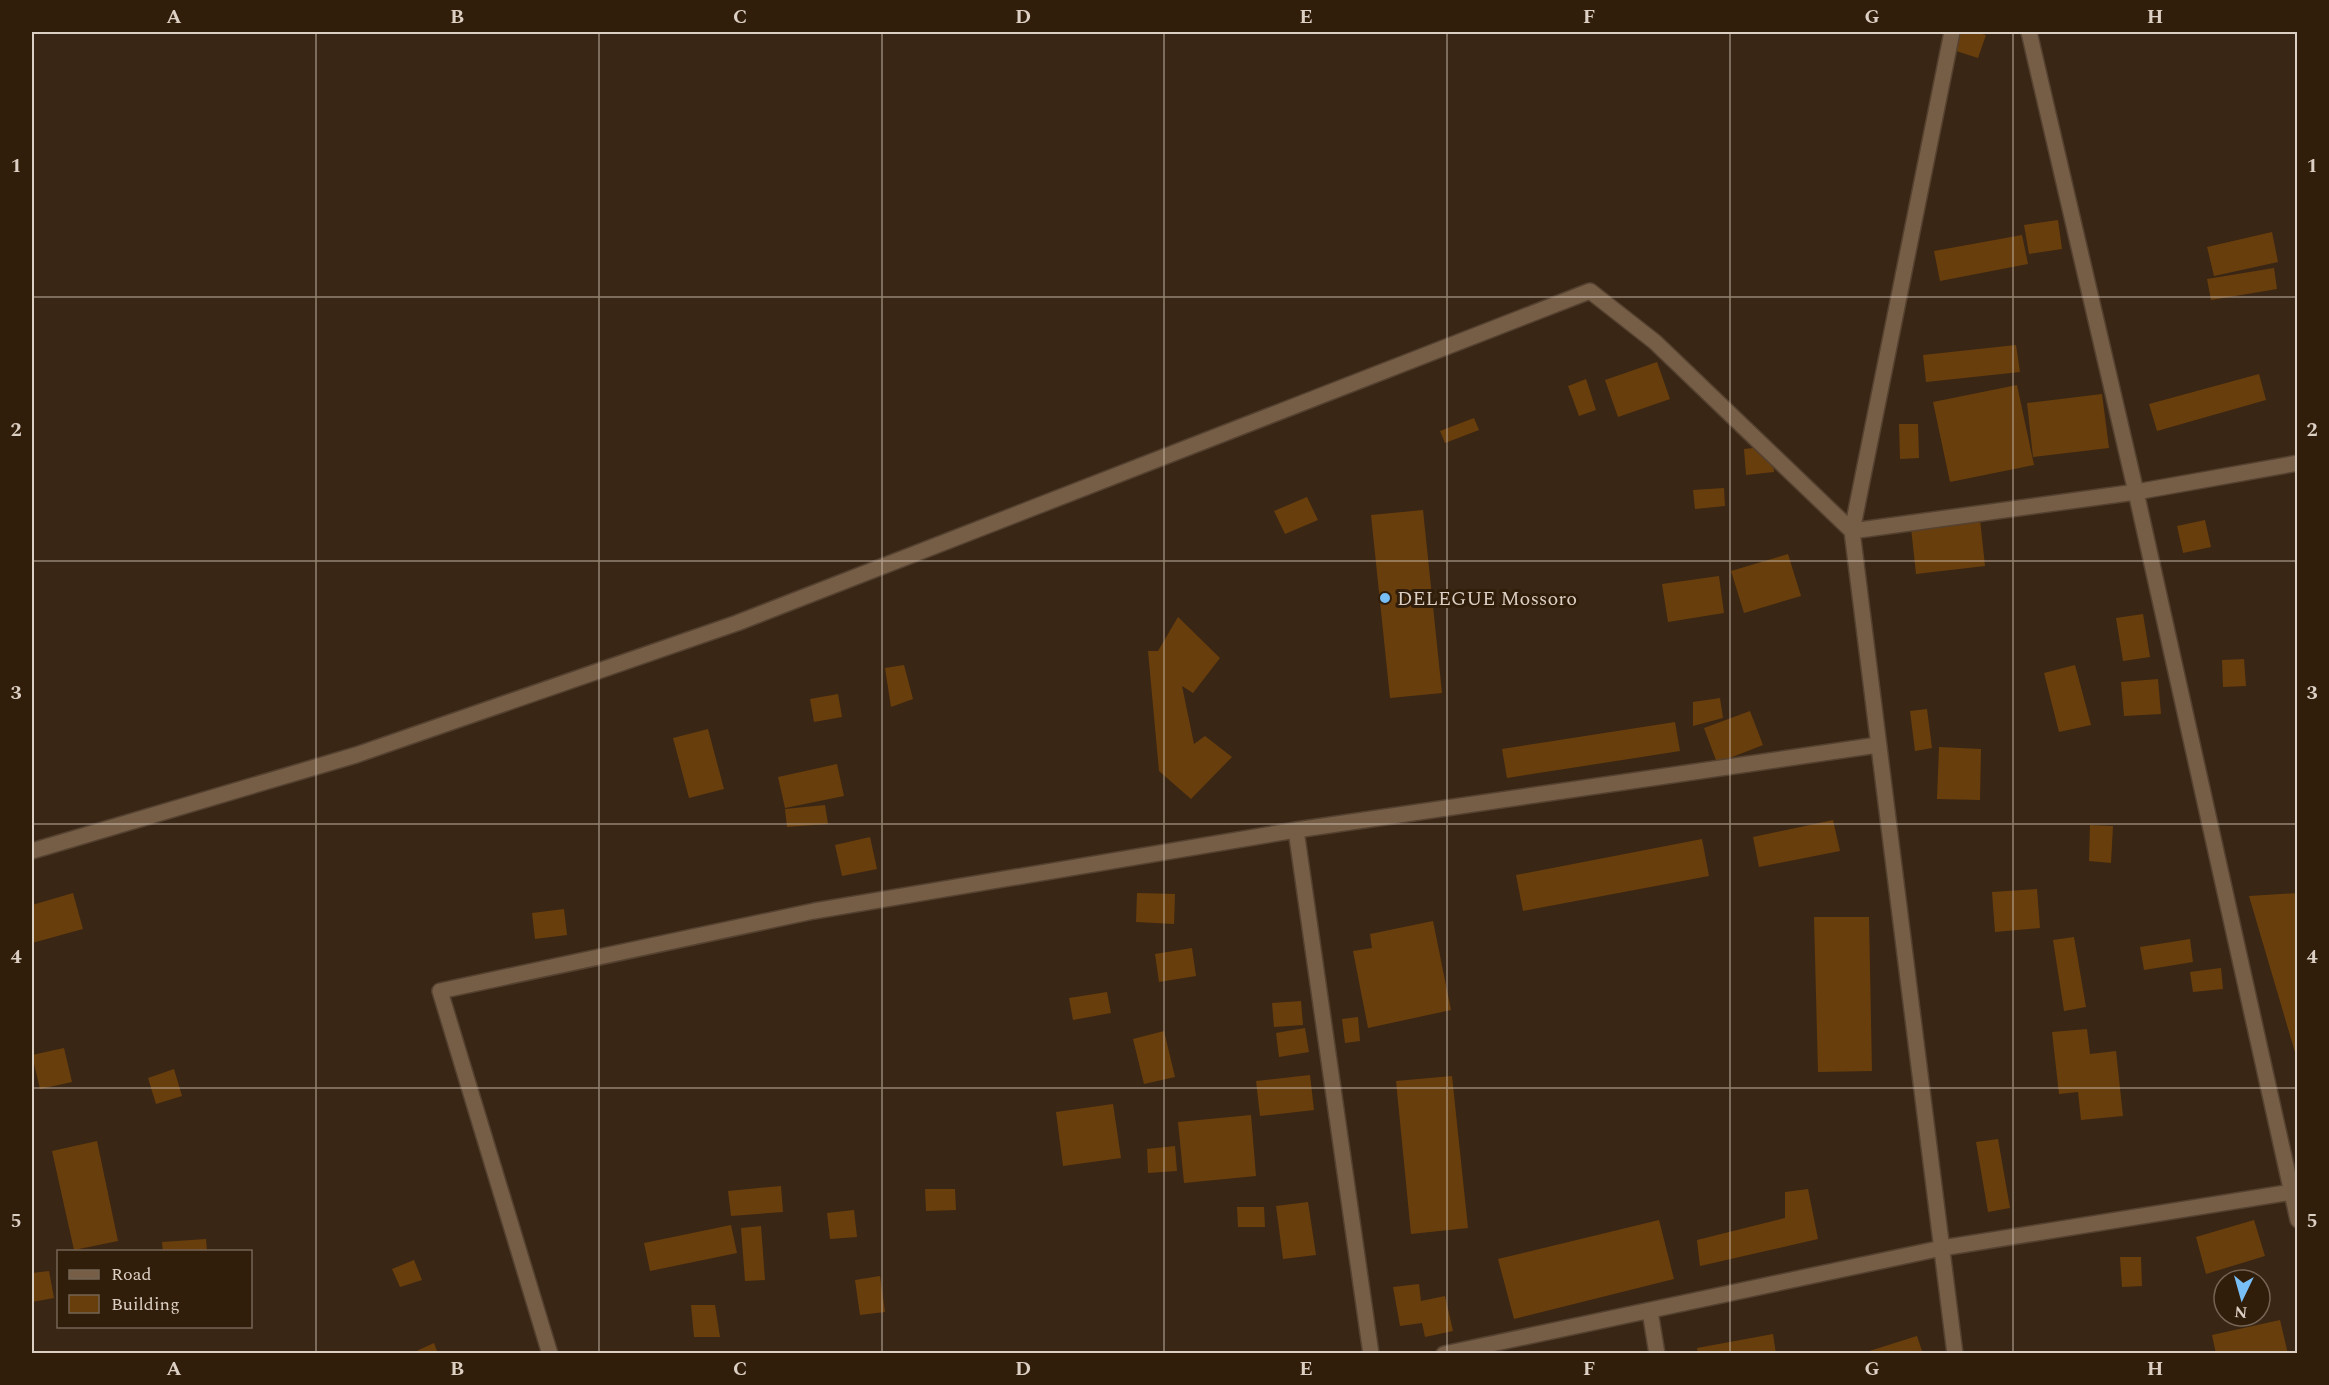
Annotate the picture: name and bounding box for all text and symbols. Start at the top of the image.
text: A [166,2,182,32]
text: B [450,2,464,32]
text: C [733,2,747,32]
text: D [1015,2,1031,32]
text: E [1299,2,1313,32]
text: F [1583,2,1595,32]
text: G [1864,2,1880,32]
text: H [2147,2,2163,32]
text: 1 [10,151,22,181]
text: 1 [2306,151,2318,181]
text: 2 [10,415,22,445]
text: 2 [2306,415,2318,445]
place label: DELEGUE Mossoro [1397,584,1577,614]
marker: DELEGUE Mossoro [1378,591,1392,605]
text: 3 [10,678,22,708]
text: 3 [2306,678,2318,708]
text: 4 [10,942,22,972]
text: 4 [2306,942,2318,972]
text: 5 [10,1206,22,1236]
text: 5 [2306,1206,2318,1236]
legend [57,1250,252,1328]
text: Road [111,1261,152,1288]
north arrow [2212,1268,2272,1328]
text: Building [111,1291,180,1318]
text: N [2233,1299,2248,1324]
text: A [166,1354,182,1384]
text: B [450,1354,464,1384]
text: C [733,1354,747,1384]
text: D [1015,1354,1031,1384]
text: E [1299,1354,1313,1384]
text: F [1583,1354,1595,1384]
text: G [1864,1354,1880,1384]
text: H [2147,1354,2163,1384]

